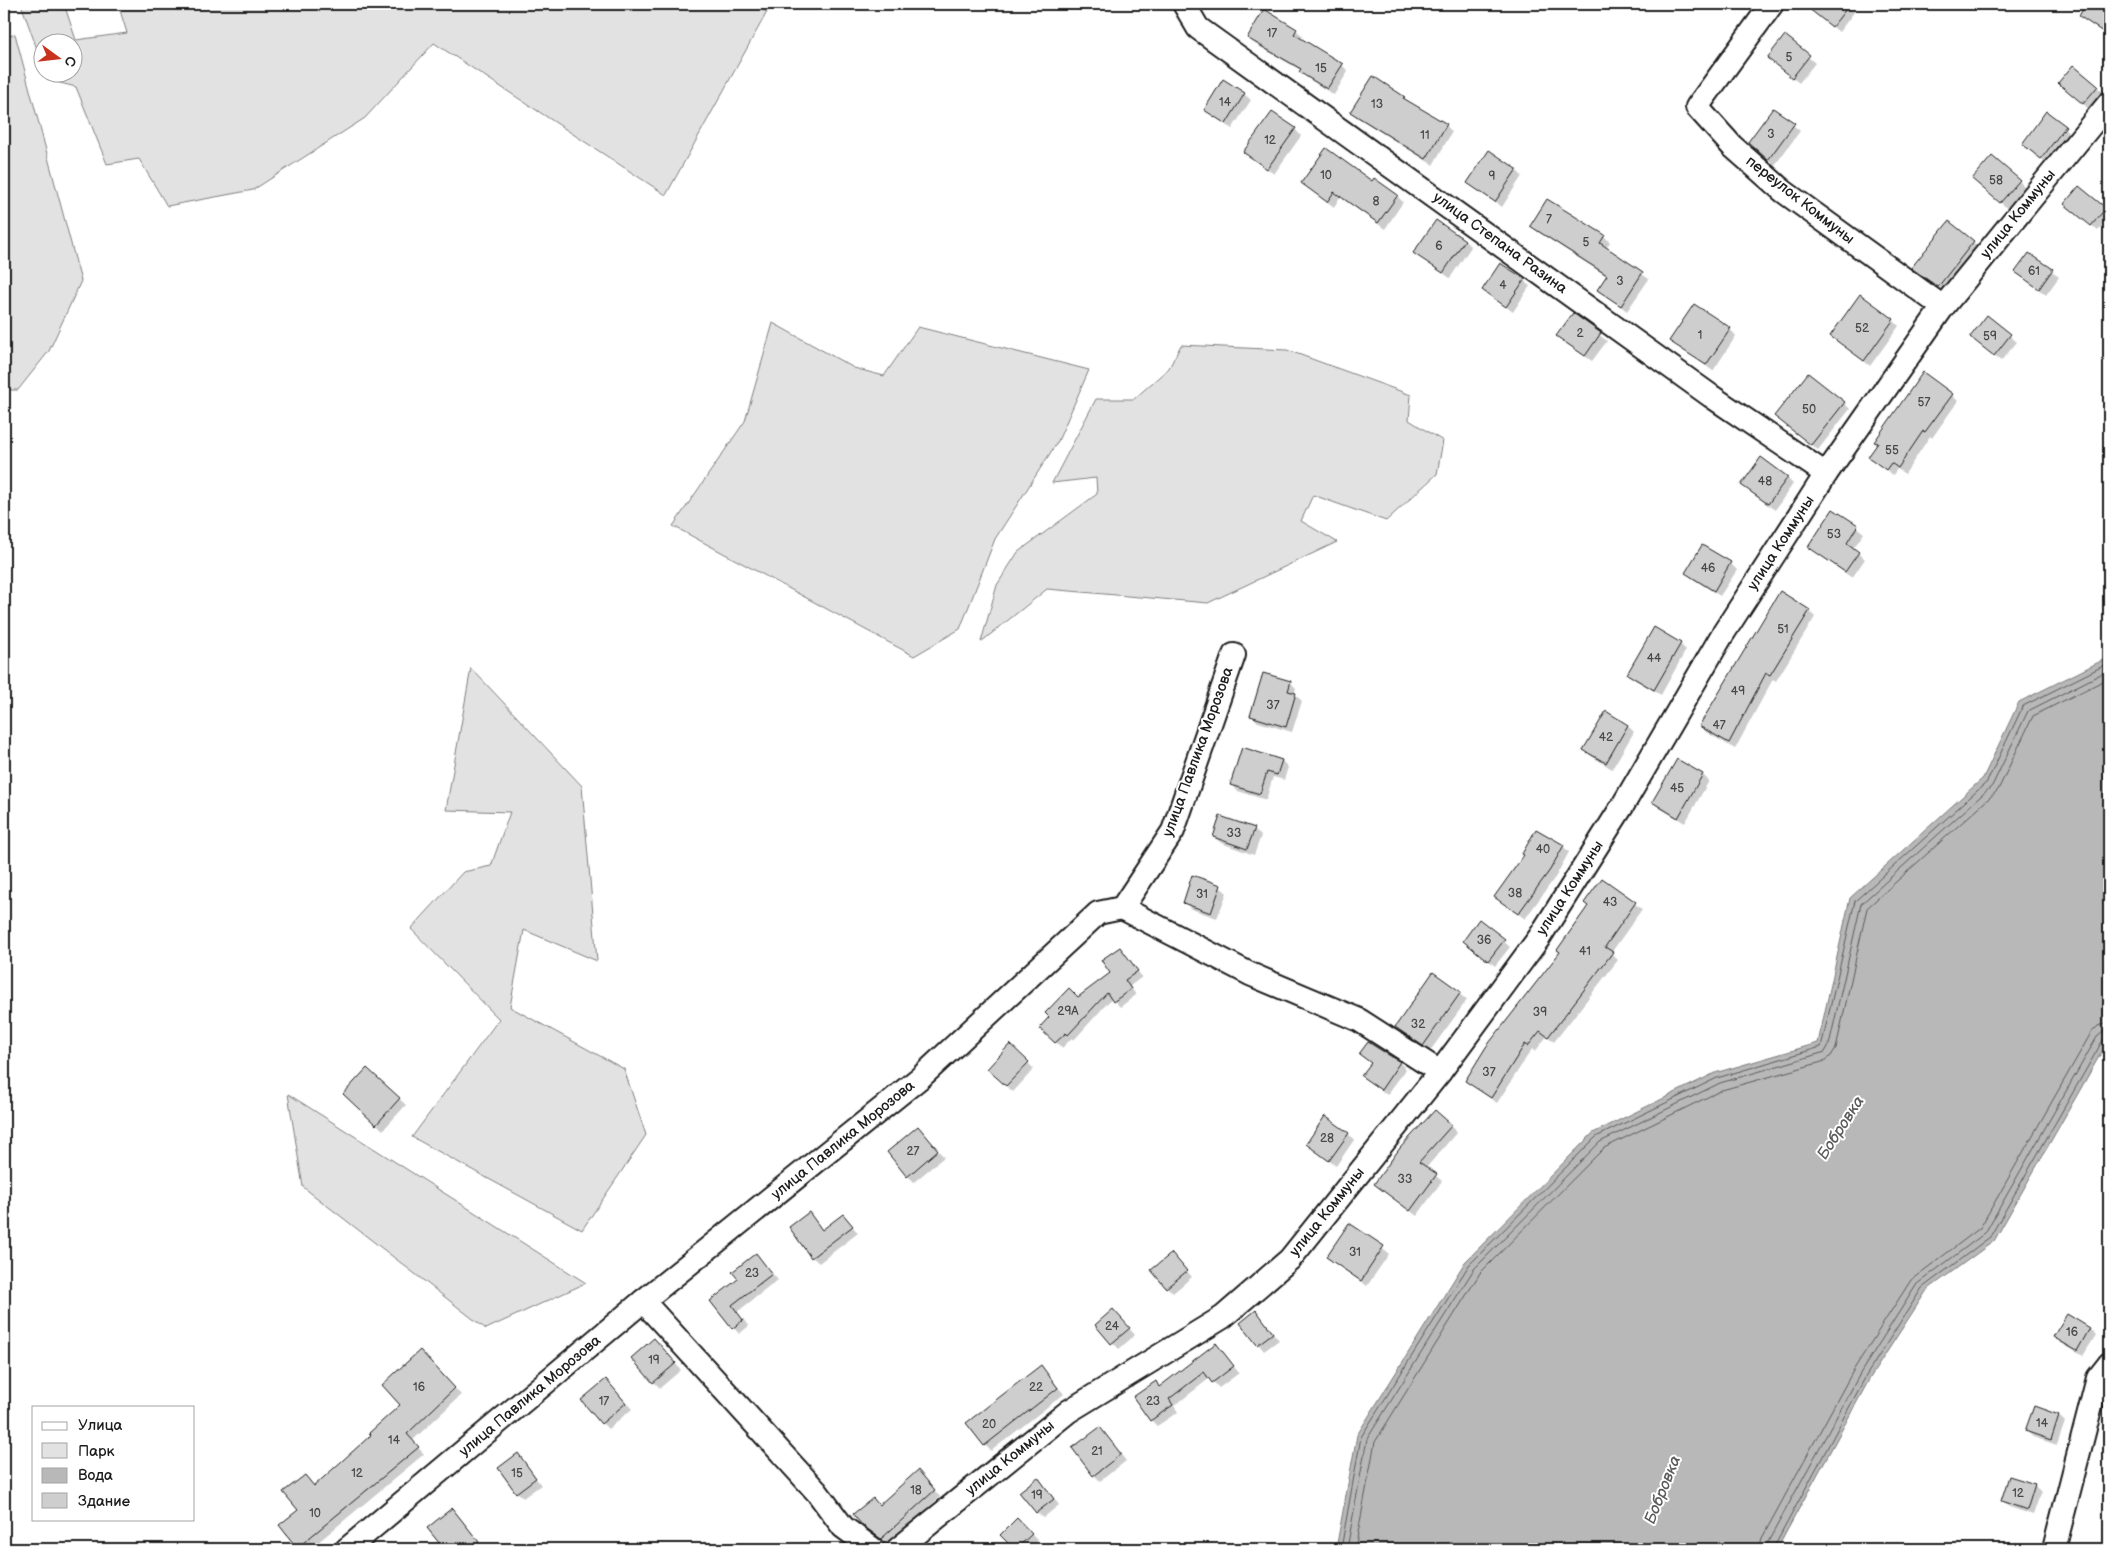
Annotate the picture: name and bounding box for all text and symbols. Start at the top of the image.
house number: 17 [1267,26,1277,41]
north arrow [32,32,82,82]
house number: 5 [1786,50,1793,65]
text: С [61,54,80,68]
house number: 15 [1315,61,1327,76]
house number: 14 [1219,95,1232,110]
house number: 13 [1371,97,1383,112]
house number: 3 [1767,127,1775,142]
house number: 11 [1420,128,1430,143]
house number: 12 [1264,133,1276,148]
street label: переулок Коммуны [1742,152,1858,248]
street label: улица Коммуны [1976,166,2060,262]
house number: 10 [1320,168,1332,183]
house number: 9 [1489,169,1496,184]
house number: 58 [1989,173,2003,188]
street label: улица Степана Разина [1429,188,1571,298]
house number: 8 [1373,194,1380,209]
house number: 7 [1546,212,1552,227]
house number: 5 [1583,235,1590,250]
house number: 6 [1435,239,1443,254]
house number: 61 [2028,264,2040,279]
house number: 3 [1616,274,1624,289]
house number: 4 [1499,278,1507,293]
house number: 52 [1855,321,1869,336]
house number: 2 [1576,326,1584,341]
house number: 1 [1698,328,1702,343]
house number: 59 [1983,329,1997,344]
house number: 57 [1918,395,1930,410]
house number: 50 [1802,402,1816,417]
house number: 55 [1885,443,1899,458]
house number: 48 [1758,474,1772,489]
street label: улица Коммуны [1743,492,1819,594]
house number: 53 [1827,527,1841,542]
house number: 46 [1701,561,1715,576]
house number: 51 [1777,622,1789,637]
house number: 44 [1647,651,1662,666]
street label: улица Павлика Морозова [1158,664,1238,839]
house number: 49 [1731,684,1745,699]
house number: 37 [1266,698,1280,713]
house number: 47 [1712,718,1726,733]
house number: 42 [1599,730,1613,745]
house number: 45 [1670,781,1684,796]
house number: 33 [1227,826,1241,841]
street label: улица Коммуны [1532,837,1608,939]
house number: 40 [1536,842,1550,857]
house number: 38 [1508,886,1522,901]
house number: 31 [1196,887,1208,902]
house number: 43 [1603,895,1617,910]
house number: 36 [1477,933,1491,948]
house number: 41 [1579,944,1591,959]
house number: 29А [1057,1004,1079,1019]
house number: 39 [1533,1005,1547,1020]
house number: 32 [1411,1017,1425,1032]
house number: 37 [1482,1065,1496,1080]
street label: улица Павлика Морозова [767,1076,919,1204]
water label: Бобровка [1813,1093,1869,1163]
house number: 28 [1320,1131,1334,1146]
house number: 27 [907,1144,920,1159]
street label: улица Коммуны [1285,1164,1369,1260]
house number: 33 [1398,1172,1412,1187]
house number: 31 [1349,1245,1361,1260]
house number: 23 [745,1266,759,1281]
house number: 24 [1105,1319,1120,1334]
house number: 16 [2066,1325,2078,1340]
street label: улица Павлика Морозова [455,1331,605,1461]
house number: 19 [648,1353,660,1368]
house number: 16 [413,1380,425,1395]
house number: 22 [1029,1380,1043,1395]
house number: 17 [599,1394,609,1409]
house number: 23 [1146,1394,1160,1409]
legend [32,1406,195,1520]
text: Улица [78,1416,123,1435]
street label: улица Коммуны [962,1416,1058,1500]
house number: 14 [2036,1416,2049,1431]
house number: 20 [982,1417,996,1432]
house number: 14 [388,1433,401,1448]
text: Парк [78,1442,115,1461]
house number: 21 [1091,1444,1103,1459]
water label: Бобровка [1641,1453,1685,1527]
text: Вода [78,1466,113,1485]
house number: 12 [351,1466,363,1481]
house number: 15 [511,1466,523,1481]
house number: 18 [910,1483,922,1498]
house number: 12 [2012,1486,2024,1501]
house number: 19 [1031,1488,1043,1503]
text: Здание [78,1492,130,1511]
house number: 10 [309,1506,321,1521]

